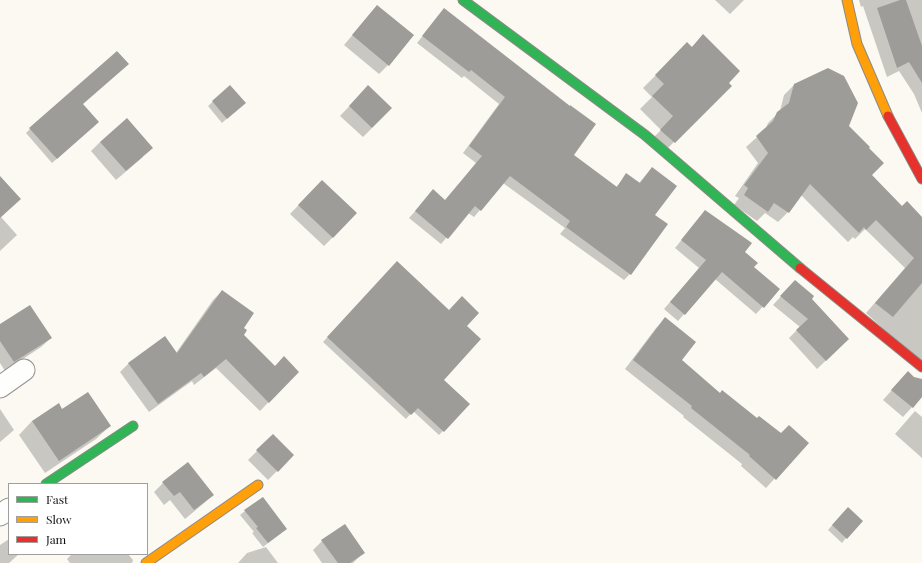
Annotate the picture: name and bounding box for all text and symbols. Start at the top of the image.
legend [8,483,148,555]
text: Fast [46,491,68,507]
text: Slow [46,511,72,527]
text: Jam [46,531,66,547]

